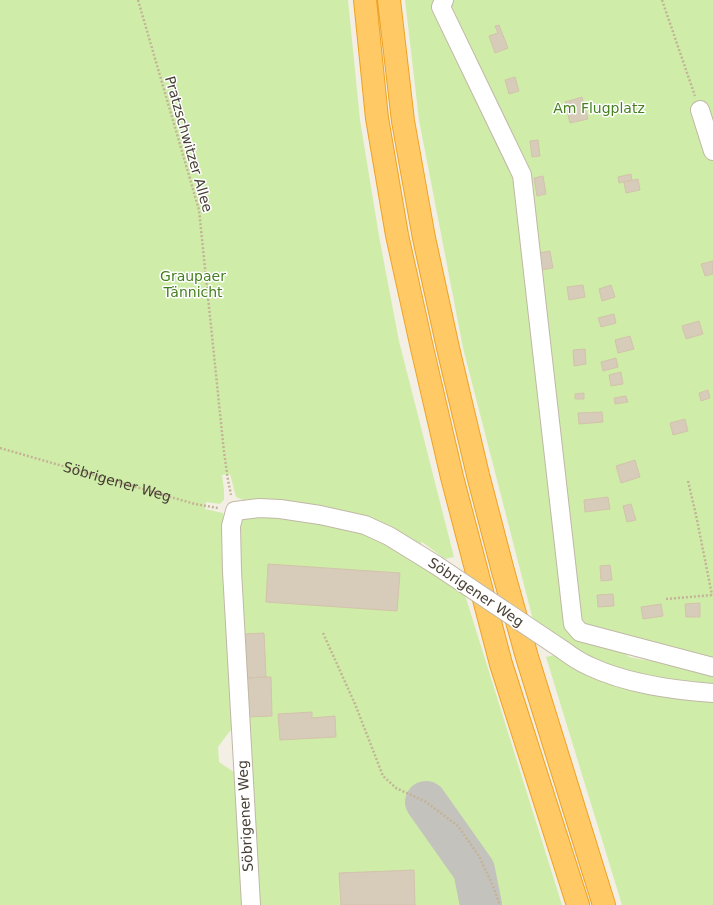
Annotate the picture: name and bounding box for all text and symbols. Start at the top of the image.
street label: Pratzschwitzer Allee [162,74,216,214]
park label: Am Flugplatz [553,100,645,116]
park label: Graupaer Tännicht [160,268,226,300]
street label: Söbrigener Weg [61,459,173,505]
street label: Söbrigener Weg [425,554,527,630]
street label: Söbrigener Weg [234,760,256,872]

